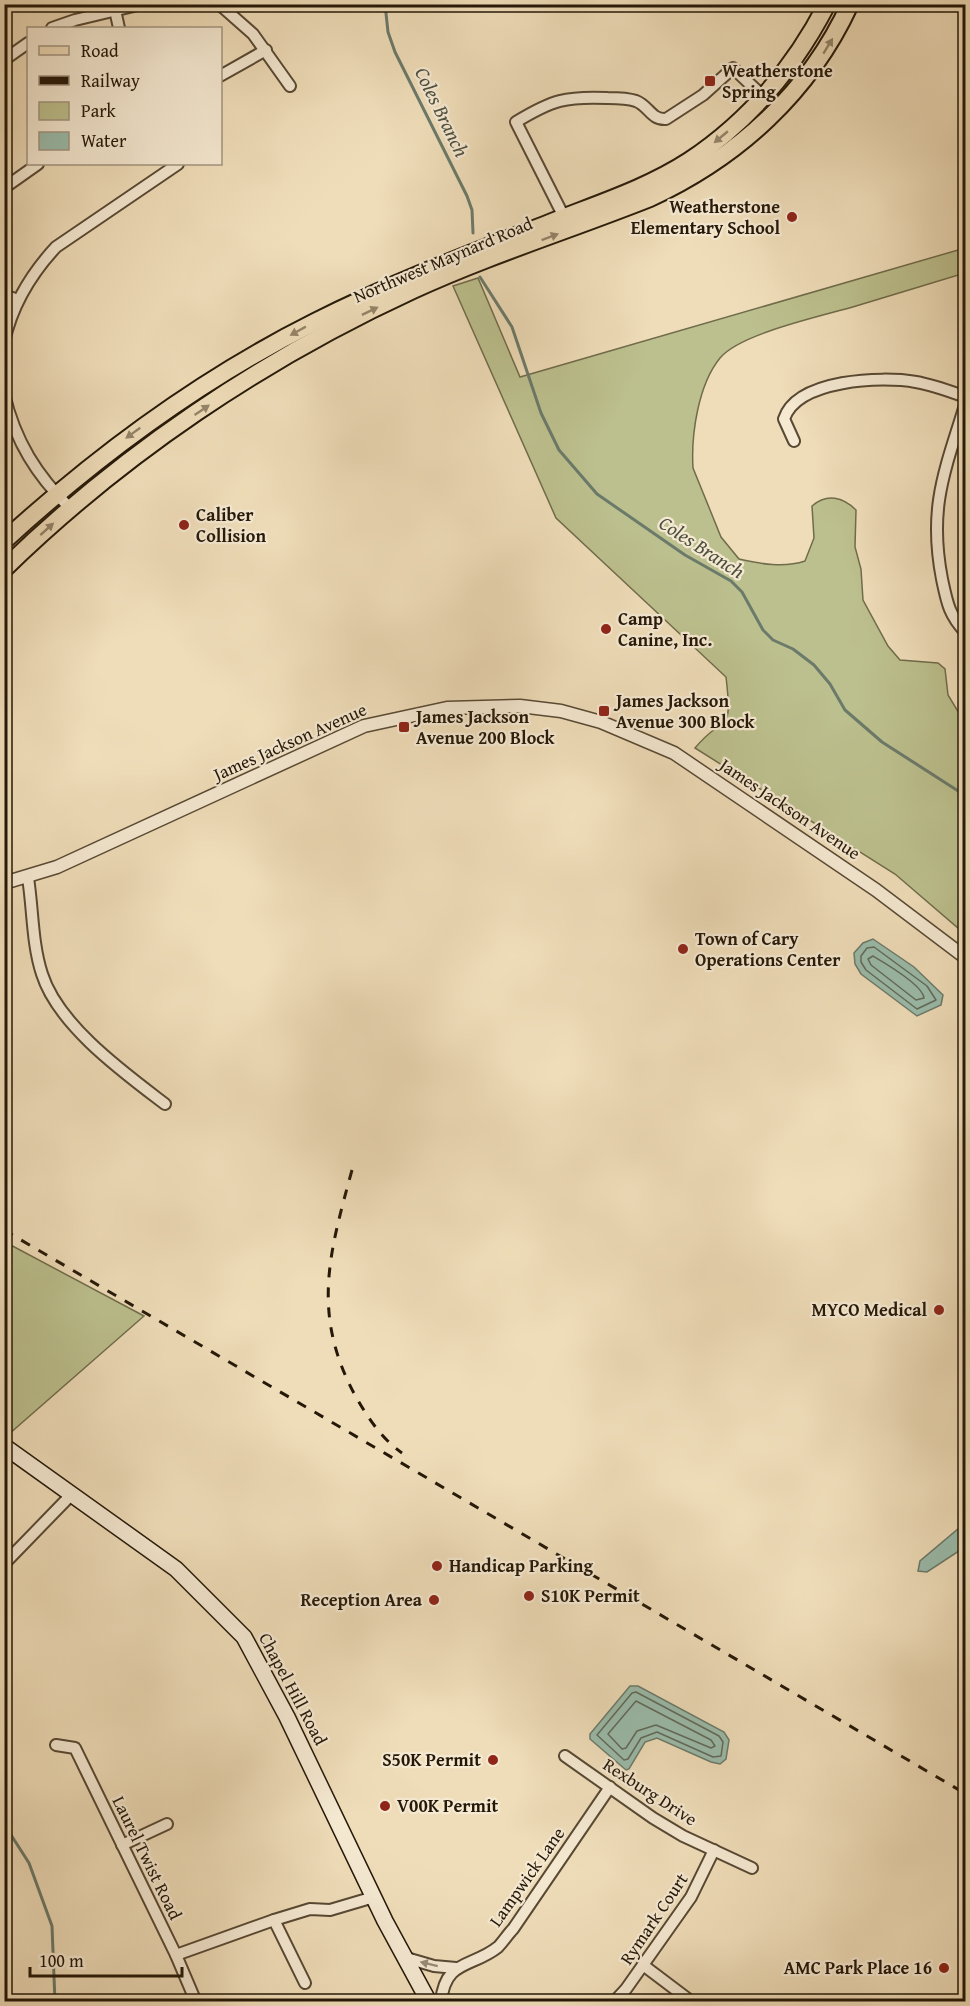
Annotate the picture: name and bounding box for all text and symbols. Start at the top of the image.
legend [27,27,222,165]
text: Road [81,37,119,64]
one-way arrow [822,38,833,54]
place label: Weatherstone Spring [722,57,833,105]
water label: Coles Branch [408,62,477,162]
text: Railway [81,67,140,94]
marker: Weatherstone Spring [703,74,717,88]
text: Park [81,97,117,124]
text: Water [81,127,127,154]
one-way arrow [713,130,729,143]
place label: Weatherstone Elementary School [631,193,780,241]
street label: Northwest Maynard Road [349,209,537,310]
marker: Weatherstone Elementary School [785,210,799,224]
one-way arrow [541,232,559,242]
one-way arrow [361,307,378,316]
one-way arrow [290,326,307,336]
one-way arrow [194,405,210,416]
one-way arrow [125,427,141,439]
place label: Caliber Collision [196,501,266,549]
water label: Coles Branch [654,508,751,585]
marker: Caliber Collision [177,518,191,532]
one-way arrow [40,522,55,536]
place label: Camp Canine, Inc. [618,605,712,653]
marker: Camp Canine, Inc. [599,622,613,636]
place label: James Jackson Avenue 300 Block [613,687,755,735]
street label: James Jackson Avenue [207,696,371,788]
place label: James Jackson Avenue 200 Block [413,703,555,751]
marker: James Jackson Avenue 300 Block [597,704,611,718]
marker: James Jackson Avenue 200 Block [397,720,411,734]
street label: James Jackson Avenue [713,750,866,866]
place label: Town of Cary Operations Center [695,925,841,973]
marker: Town of Cary Operations Center [676,942,690,956]
place label: MYCO Medical [812,1296,927,1323]
marker: MYCO Medical [932,1303,946,1317]
place label: Handicap Parking [449,1552,593,1579]
marker: Handicap Parking [430,1559,444,1573]
place label: S10K Permit [541,1582,640,1609]
place label: Reception Area [300,1586,423,1613]
marker: S10K Permit [522,1589,536,1603]
marker: Reception Area [427,1593,441,1607]
street label: Chapel Hill Road [252,1628,335,1750]
place label: S50K Permit [382,1746,481,1773]
street label: Rexburg Drive [598,1751,703,1832]
marker: S50K Permit [486,1753,500,1767]
street label: Laurel Twist Road [106,1791,189,1925]
place label: V00K Permit [397,1792,499,1819]
marker: V00K Permit [378,1799,392,1813]
street label: Lampwick Lane [482,1821,571,1932]
street label: Rymark Court [613,1867,695,1970]
scale bar [30,1940,182,1978]
text: 100 m [39,1947,84,1974]
place label: AMC Park Place 16 [784,1954,932,1981]
one-way arrow [420,1958,438,1968]
marker: AMC Park Place 16 [937,1961,951,1975]

